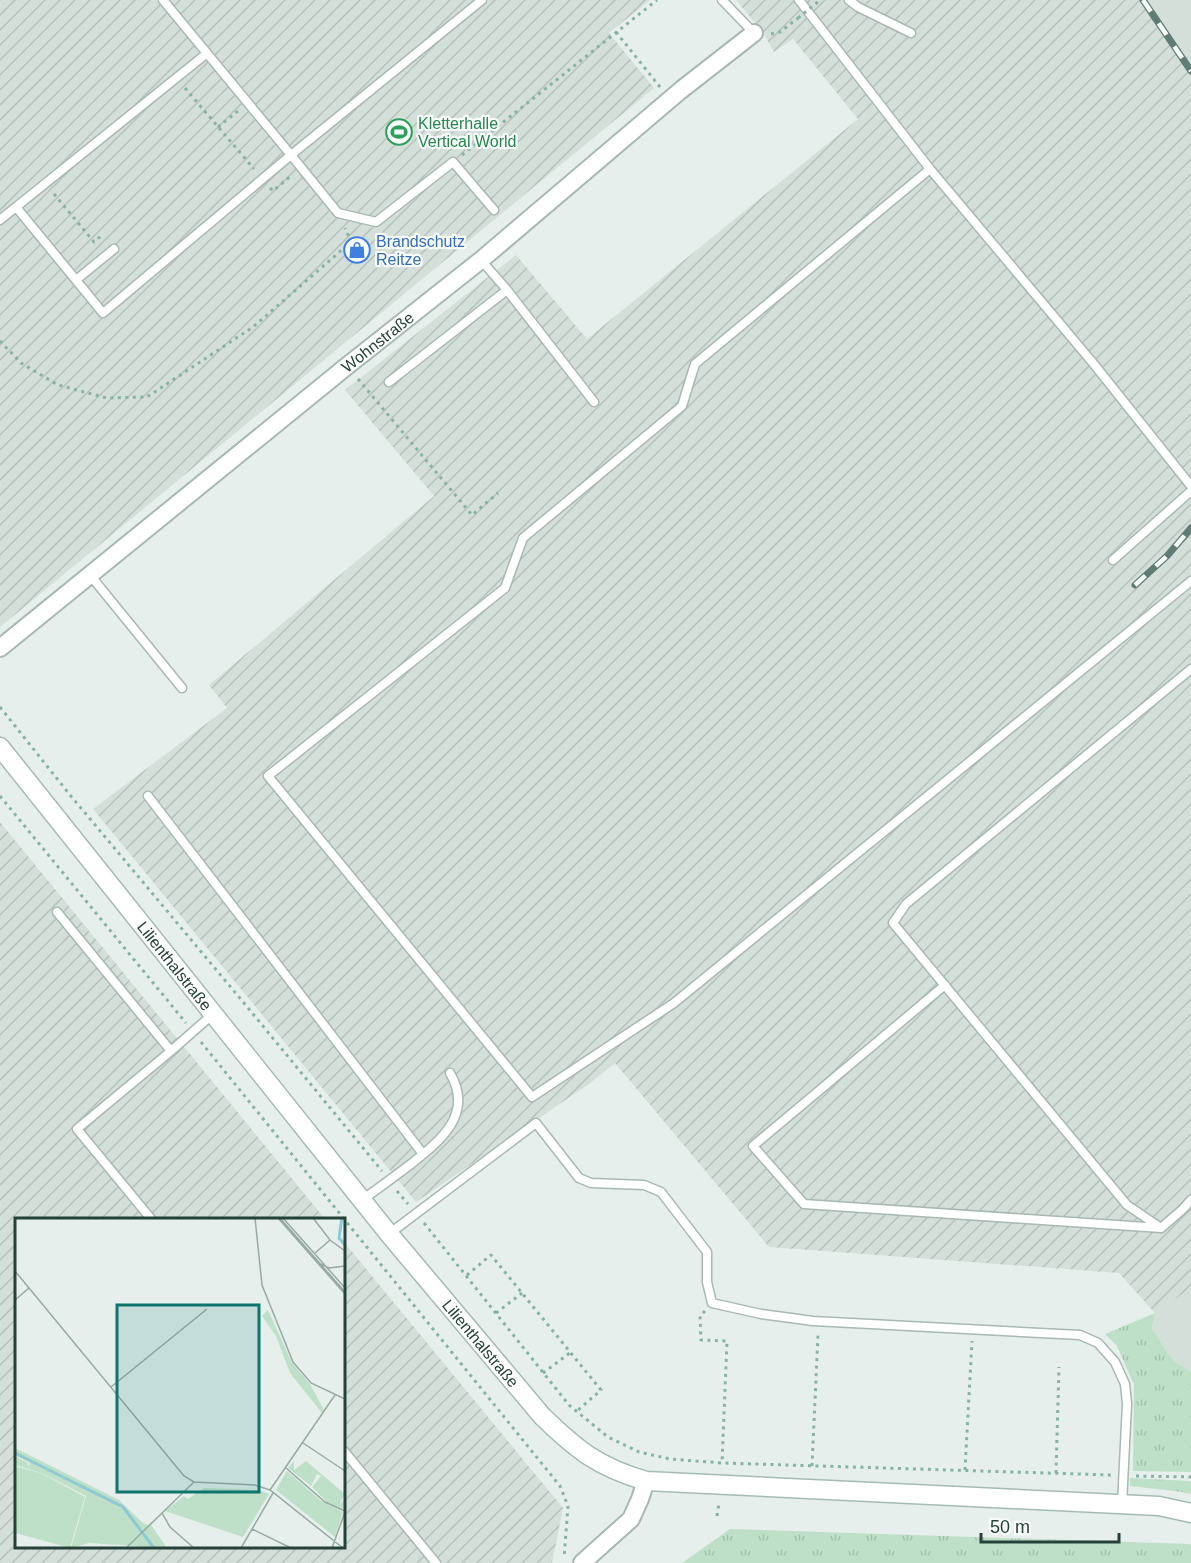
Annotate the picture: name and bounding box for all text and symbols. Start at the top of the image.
place label: Kletterhalle Vertical World [418,115,516,150]
sports icon: Kletterhalle Vertical World [384,117,414,147]
place label: Brandschutz Reitze [376,233,465,268]
shop icon: Brandschutz Reitze [342,235,372,265]
street label: Wohnstraße [338,308,417,376]
street label: Lilienthalstraße [134,918,215,1014]
inset map [15,1218,345,1548]
street label: Lilienthalstraße [439,1296,522,1390]
scale bar [981,1506,1119,1544]
text: 50 m [990,1517,1030,1537]

